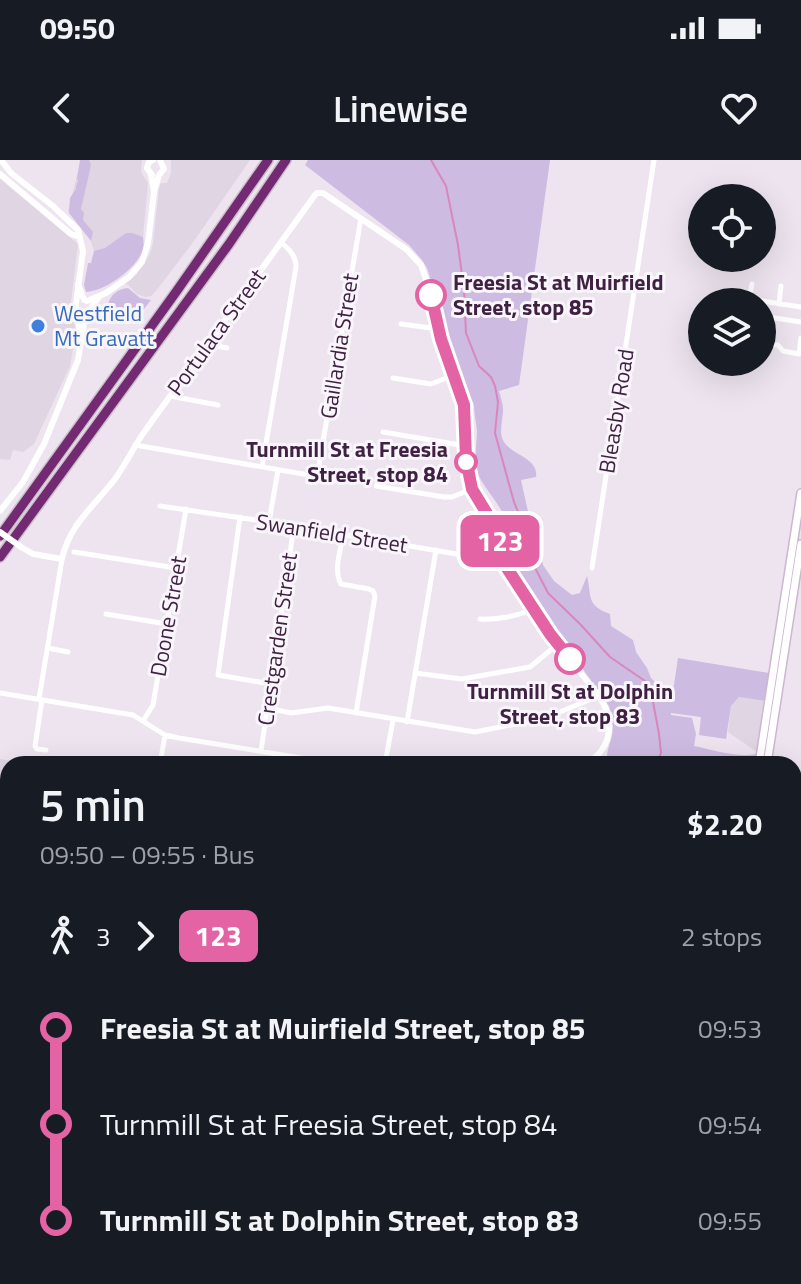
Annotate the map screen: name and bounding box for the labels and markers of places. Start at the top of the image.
place label: Freesia St at Muirfield Street, stop 85 [453,265,664,324]
marker: Freesia St at Muirfield Street, stop 85 [416,280,446,310]
place label: Westfield Mt Gravatt [54,296,154,355]
marker: Westfield Mt Gravatt [29,317,47,335]
place label: Turnmill St at Freesia Street, stop 84 [246,432,448,491]
marker: Turnmill St at Freesia Street, stop 84 [455,451,477,473]
marker: Turnmill St at Dolphin Street, stop 83 [555,644,585,674]
place label: Turnmill St at Dolphin Street, stop 83 [467,674,673,733]

